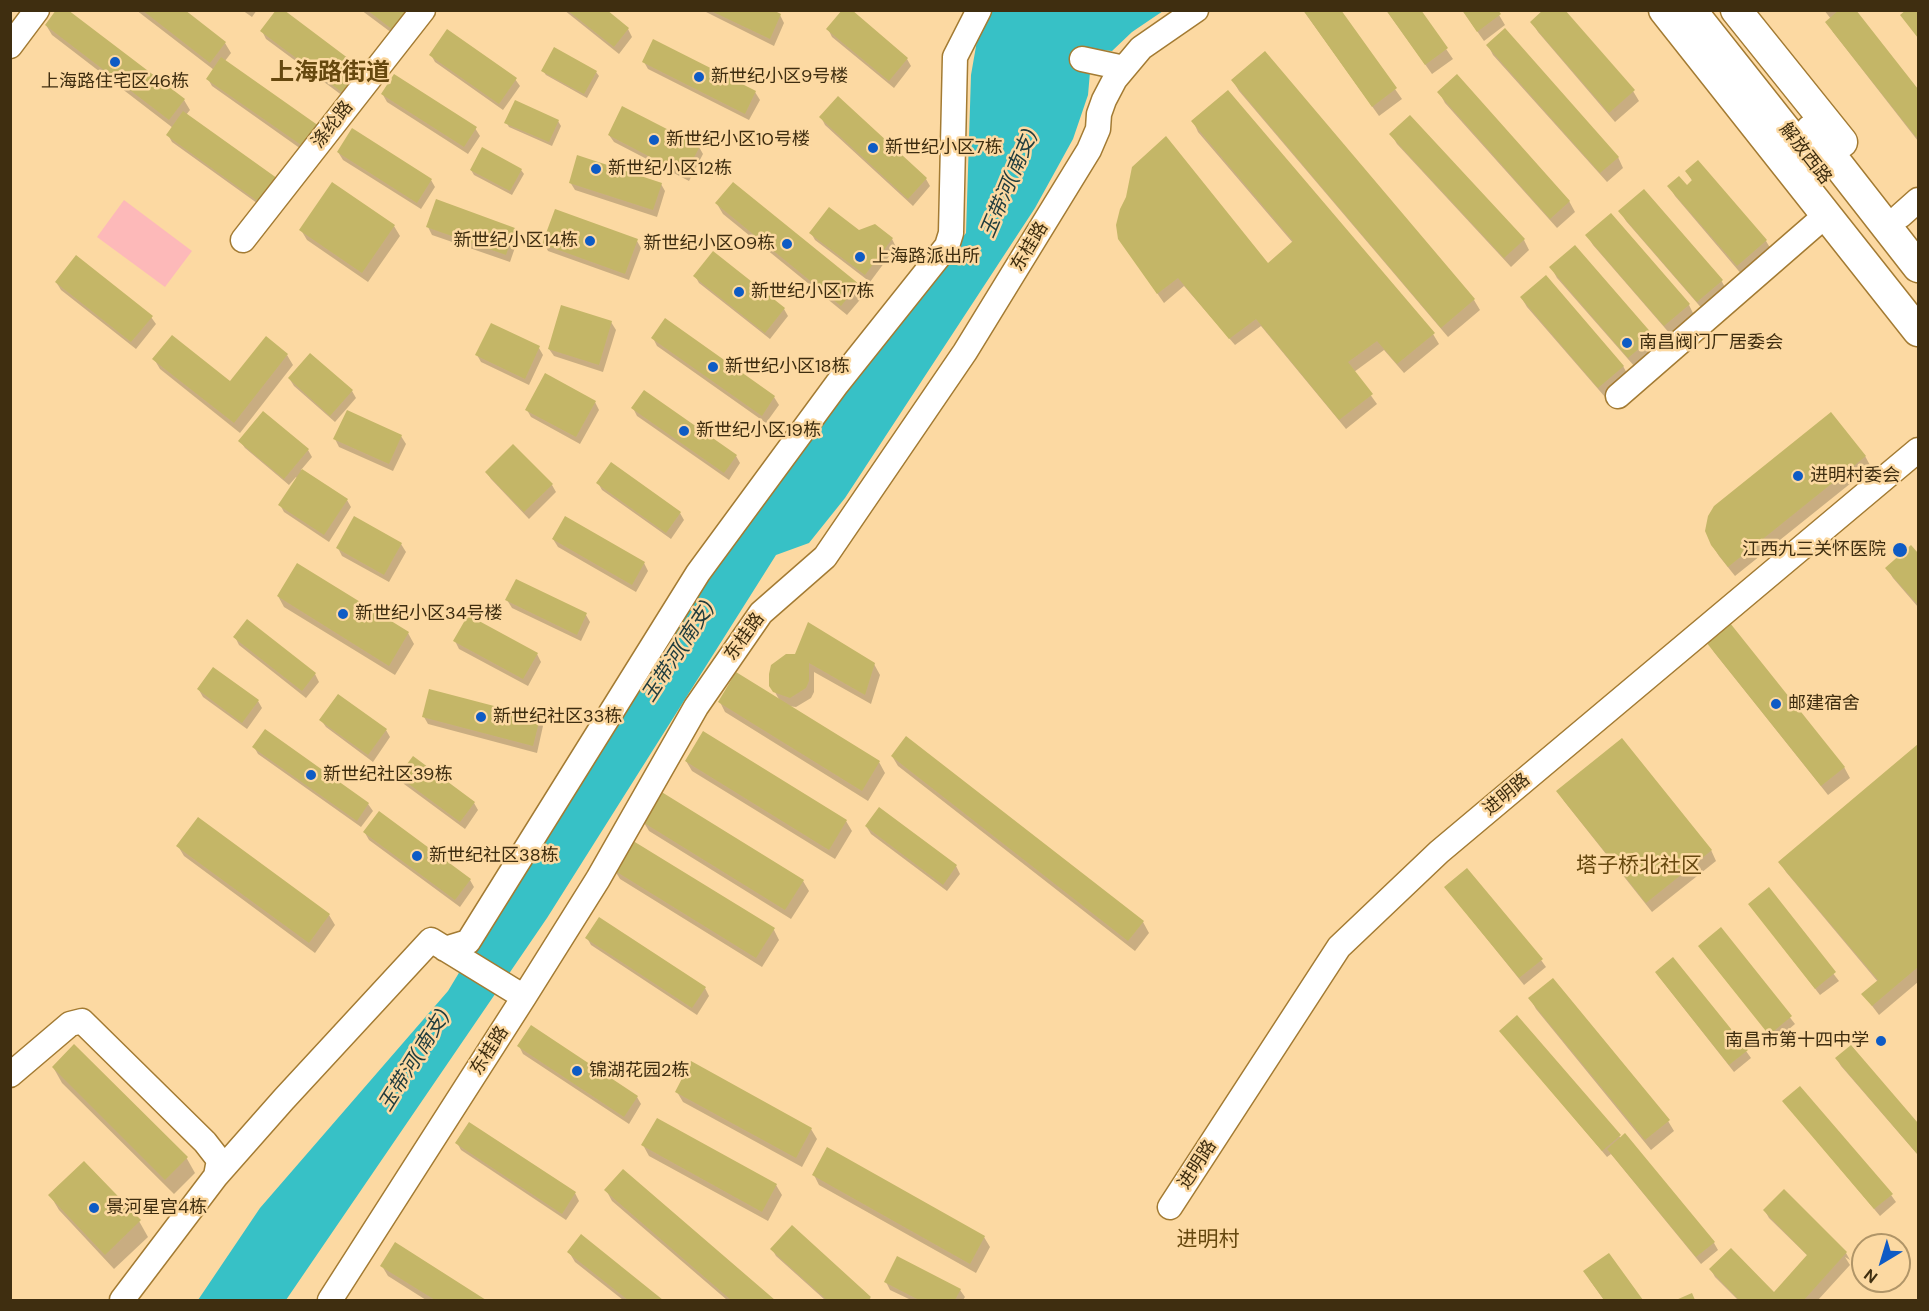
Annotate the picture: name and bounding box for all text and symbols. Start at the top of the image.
marker: 上海路住宅区46栋 [108,55,122,69]
district label: 上海路街道 [270,60,390,88]
place label: 新世纪小区9号楼 [711,66,848,88]
marker: 新世纪小区9号楼 [692,70,706,84]
place label: 上海路住宅区46栋 [41,71,189,93]
street label: 涤纶路 [308,97,358,153]
street label: 解放西路 [1774,119,1836,189]
water label: 玉带河(南支) [976,126,1044,242]
place label: 新世纪小区10号楼 [666,129,810,151]
marker: 新世纪小区10号楼 [647,133,661,147]
place label: 新世纪小区7栋 [885,137,1003,159]
marker: 新世纪小区7栋 [866,141,880,155]
place label: 新世纪小区12栋 [608,158,732,180]
marker: 新世纪小区12栋 [589,162,603,176]
street label: 东桂路 [1007,218,1053,276]
place label: 新世纪小区14栋 [453,230,578,252]
place label: 新世纪小区09栋 [643,233,775,255]
marker: 新世纪小区14栋 [583,234,597,248]
marker: 新世纪小区09栋 [780,237,794,251]
place label: 上海路派出所 [872,246,980,268]
marker: 上海路派出所 [853,250,867,264]
place label: 新世纪小区17栋 [751,281,874,303]
marker: 新世纪小区17栋 [732,285,746,299]
place label: 南昌阀门厂居委会 [1639,332,1783,354]
marker: 南昌阀门厂居委会 [1620,336,1634,350]
place label: 新世纪小区18栋 [725,356,850,378]
marker: 新世纪小区18栋 [706,360,720,374]
place label: 新世纪小区19栋 [696,420,821,442]
marker: 新世纪小区19栋 [677,424,691,438]
place label: 进明村委会 [1810,465,1900,487]
marker: 进明村委会 [1791,469,1805,483]
place label: 江西九三关怀医院 [1742,539,1886,561]
marker: 江西九三关怀医院 [1891,541,1909,559]
water label: 玉带河(南支) [638,597,720,707]
place label: 新世纪小区34号楼 [355,603,503,625]
marker: 新世纪小区34号楼 [336,607,350,621]
street label: 东桂路 [720,609,770,665]
place label: 邮建宿舍 [1788,693,1860,715]
marker: 邮建宿舍 [1769,697,1783,711]
place label: 新世纪社区33栋 [493,706,622,728]
marker: 新世纪社区33栋 [474,710,488,724]
place label: 新世纪社区39栋 [323,764,452,786]
marker: 新世纪社区39栋 [304,768,318,782]
street label: 进明路 [1479,769,1535,821]
place label: 新世纪社区38栋 [429,845,559,867]
marker: 新世纪社区38栋 [410,849,424,863]
district label: 塔子桥北社区 [1576,853,1702,879]
water label: 玉带河(南支) [374,1006,456,1116]
street label: 东桂路 [466,1022,514,1080]
place label: 南昌市第十四中学 [1725,1030,1869,1052]
marker: 南昌市第十四中学 [1874,1034,1888,1048]
place label: 锦湖花园2栋 [589,1060,689,1082]
marker: 锦湖花园2栋 [570,1064,584,1078]
street label: 进明路 [1174,1136,1222,1194]
place label: 景河星宫4栋 [106,1197,207,1219]
marker: 景河星宫4栋 [87,1201,101,1215]
district label: 进明村 [1177,1227,1239,1253]
north arrow [1851,1233,1911,1293]
text: N [1860,1264,1882,1288]

